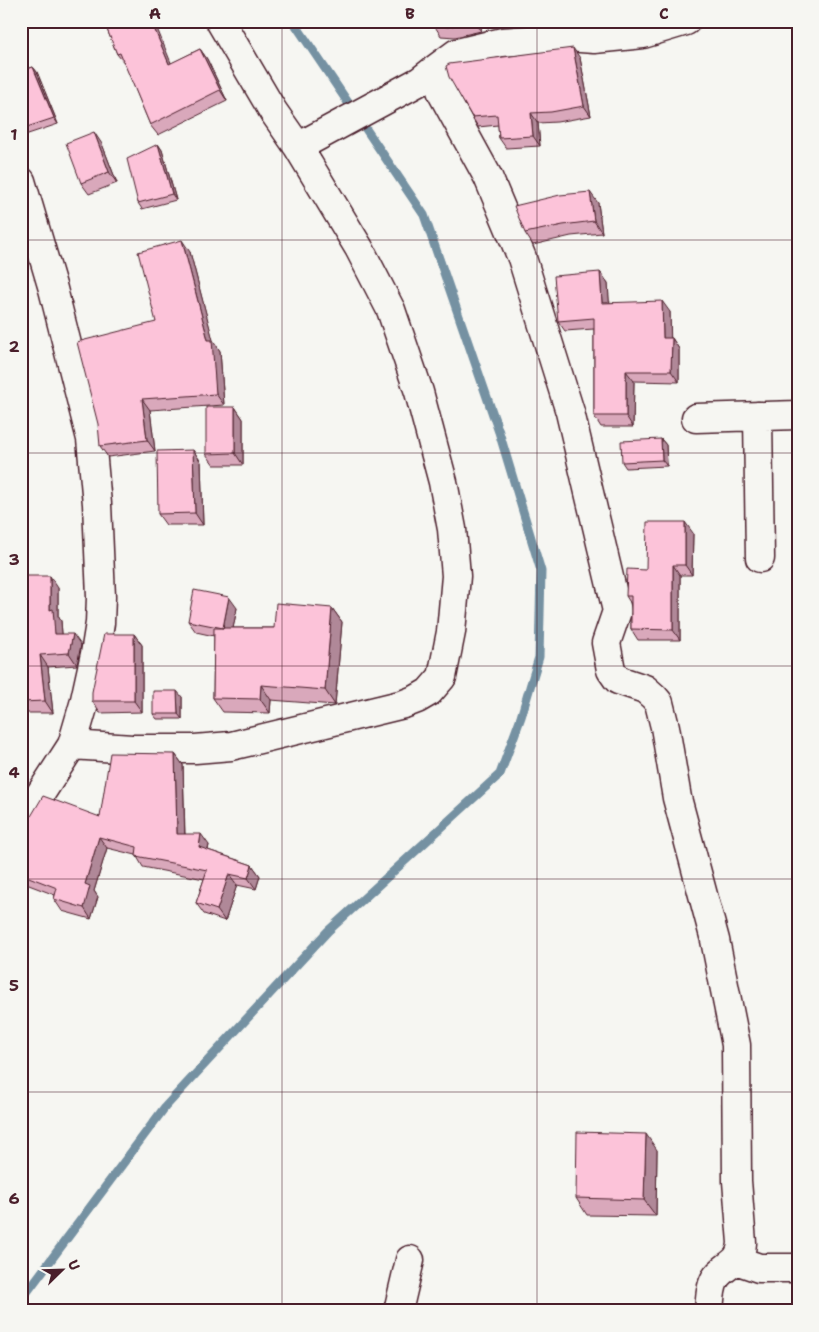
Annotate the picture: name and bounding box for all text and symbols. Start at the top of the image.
text: A [149,3,161,24]
text: B [405,3,415,24]
text: C [659,3,669,24]
text: 1 [10,124,18,145]
text: 2 [8,336,20,357]
text: 3 [8,549,20,570]
text: 4 [8,762,20,783]
text: 5 [9,975,19,996]
text: 6 [8,1188,20,1209]
north arrow [38,1244,88,1294]
text: U [64,1257,84,1273]

